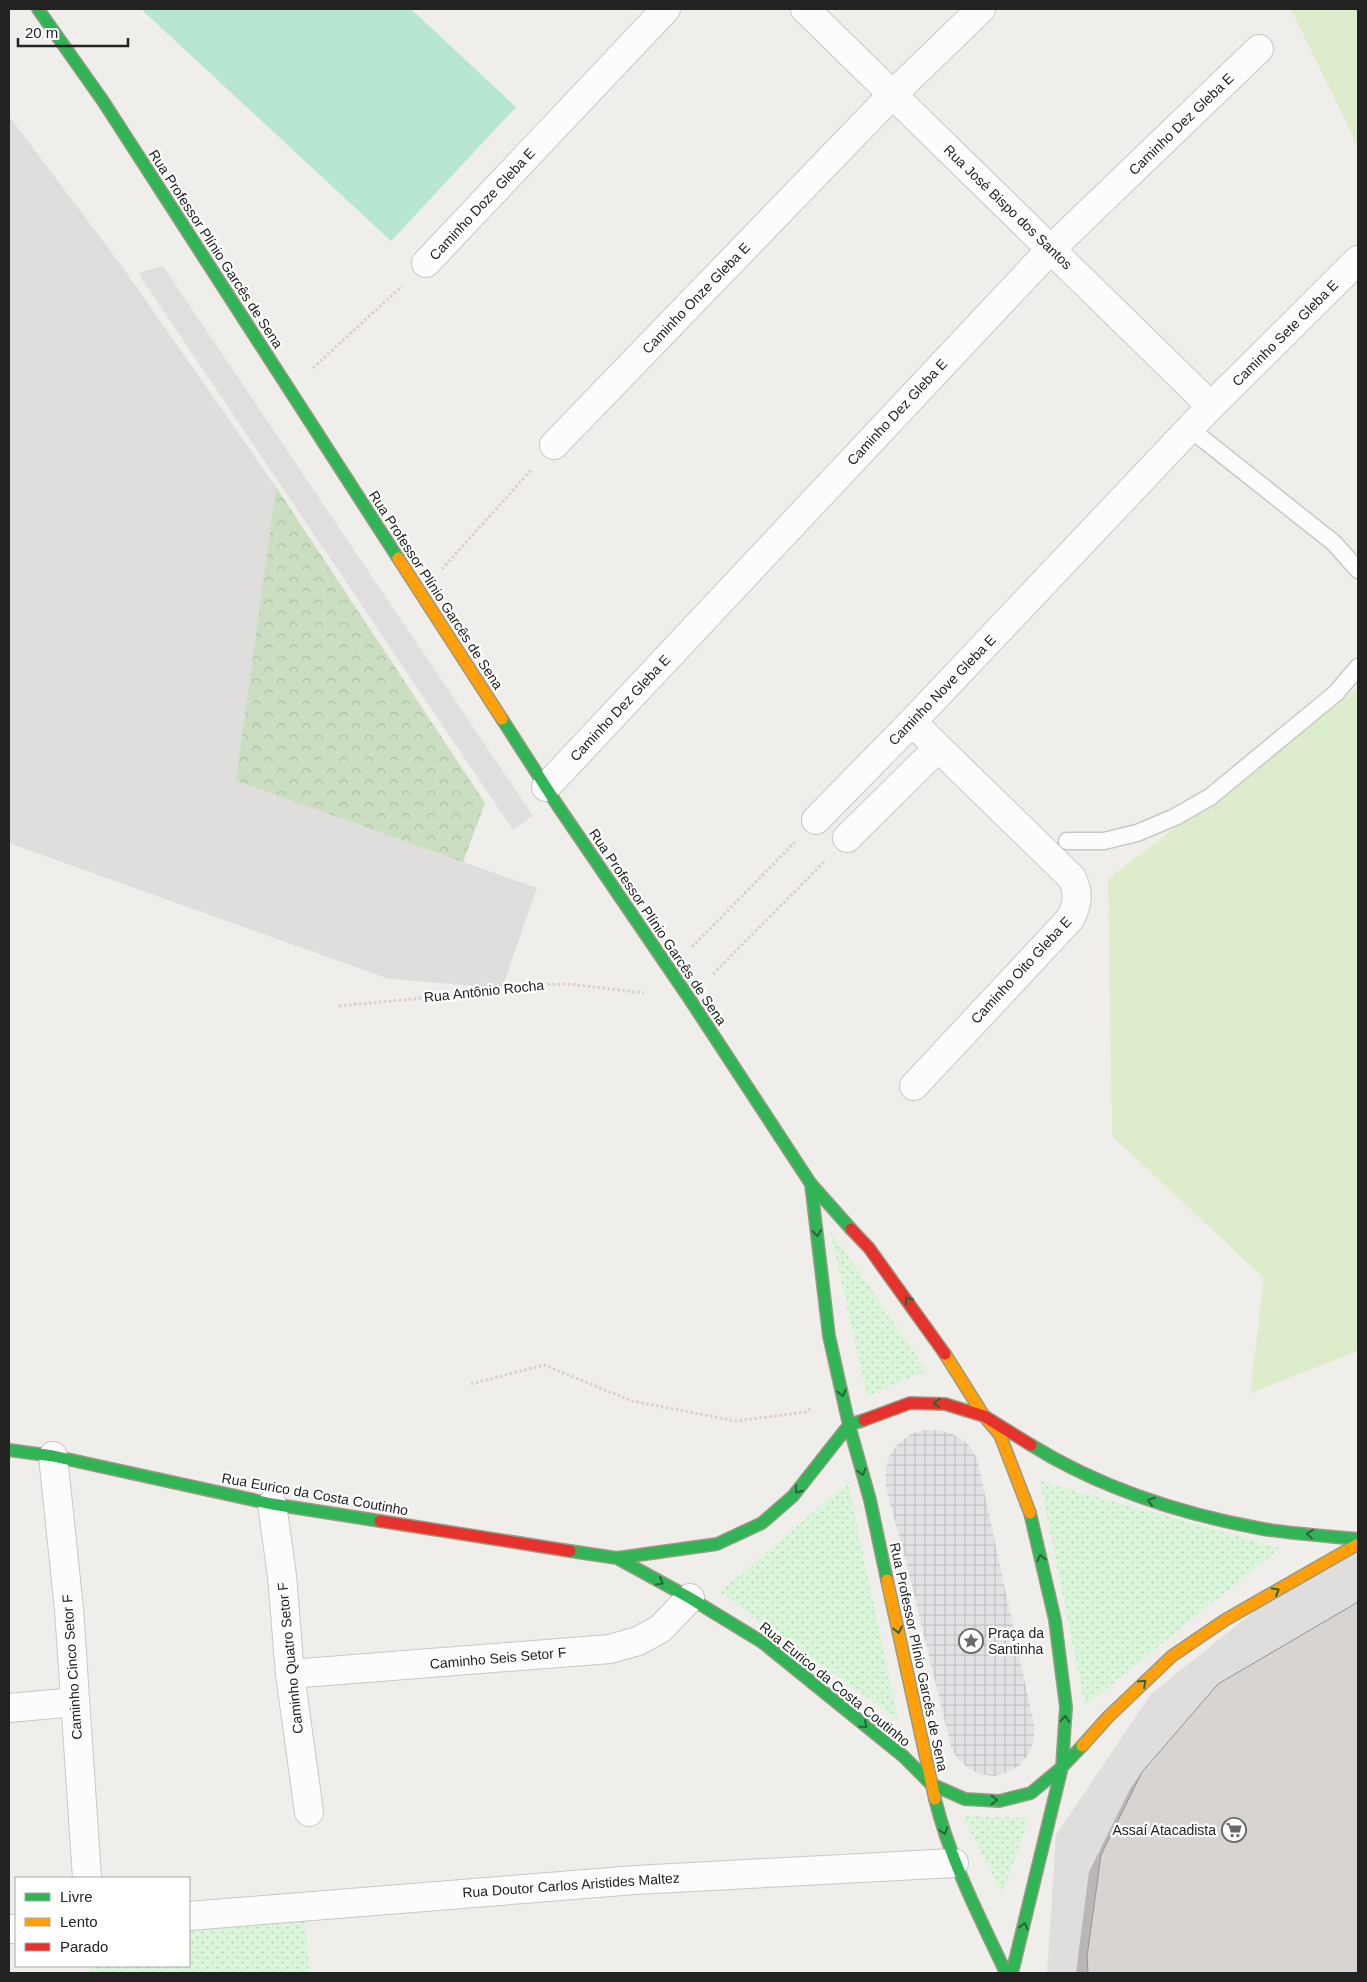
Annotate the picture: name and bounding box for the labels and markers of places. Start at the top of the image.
place label: Praça da Santinha [988,1625,1044,1657]
place icon: Praça da Santinha [958,1628,984,1654]
supermarket icon: Assaí Atacadista [1221,1817,1247,1843]
place label: Assaí Atacadista [1112,1822,1216,1838]

